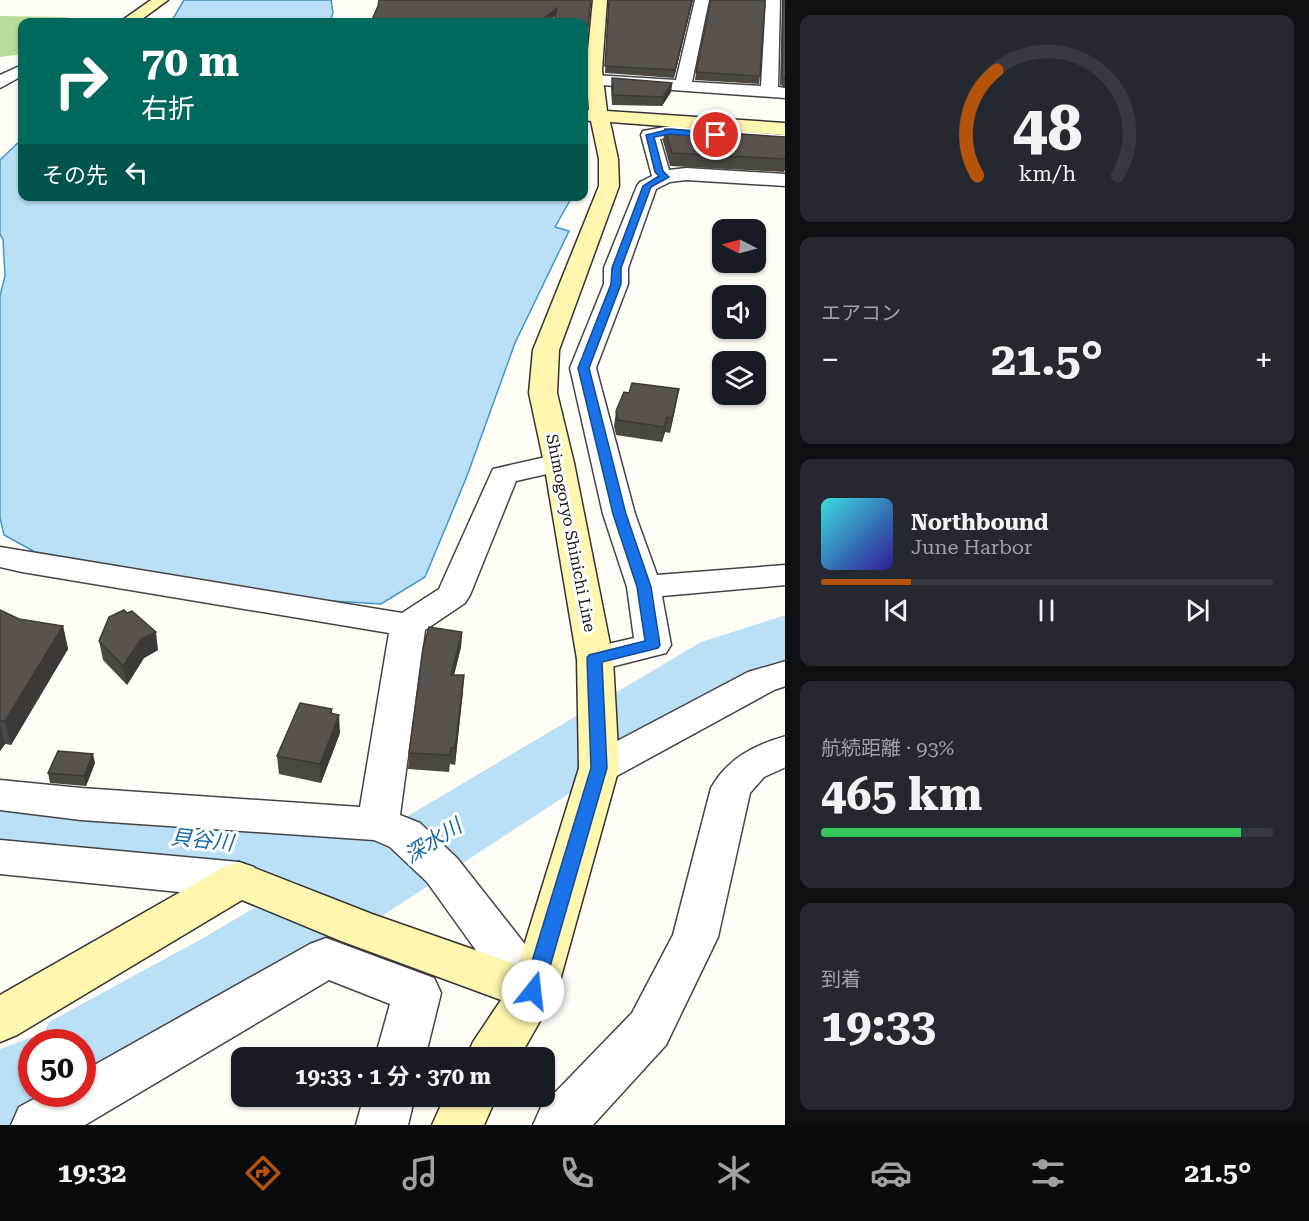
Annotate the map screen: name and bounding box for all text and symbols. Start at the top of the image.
text: 70 m [141,37,239,86]
icon: right [42,42,120,120]
text: 48 [1012,92,1082,165]
text: 右折 [141,93,195,125]
pin [690,109,741,160]
icon: arrive [699,118,732,151]
icon: left [120,156,153,189]
text: km/h [1018,161,1076,186]
text: その先 [42,163,108,188]
north arrow [712,219,766,273]
map controls [712,219,766,405]
button: sound [712,285,766,339]
text: エアコン [821,301,901,325]
text: 21.5° [991,333,1103,386]
text: − [821,340,839,379]
text: + [1255,340,1273,379]
button: layers [712,351,766,405]
street label: Shimogoryo Shinichi Line [542,432,600,634]
text: Northbound [911,510,1049,535]
text: June Harbor [911,535,1032,559]
icon: previous [880,594,913,627]
icon: pause [1030,594,1063,627]
icon: next [1181,594,1214,627]
text: 航続距離 · 93% [821,736,954,760]
text: 465 km [821,768,982,821]
water label: 深水川 [400,813,468,868]
water label: 貝谷川 [169,825,237,855]
position arrow [501,959,565,1023]
text: 到着 [821,967,861,991]
text: 19:33 [821,999,936,1052]
speed limit sign: 50 [18,1029,96,1107]
text: 19:33 · 1 分 · 370 m [295,1064,491,1089]
icon: directions [242,1152,284,1194]
icon: music [399,1152,441,1194]
icon: phone [556,1152,598,1194]
icon: climate [713,1152,755,1194]
icon: car [870,1152,912,1194]
icon: filters [1027,1152,1069,1194]
text: 19:32 [58,1157,126,1189]
text: 21.5° [1184,1157,1251,1189]

